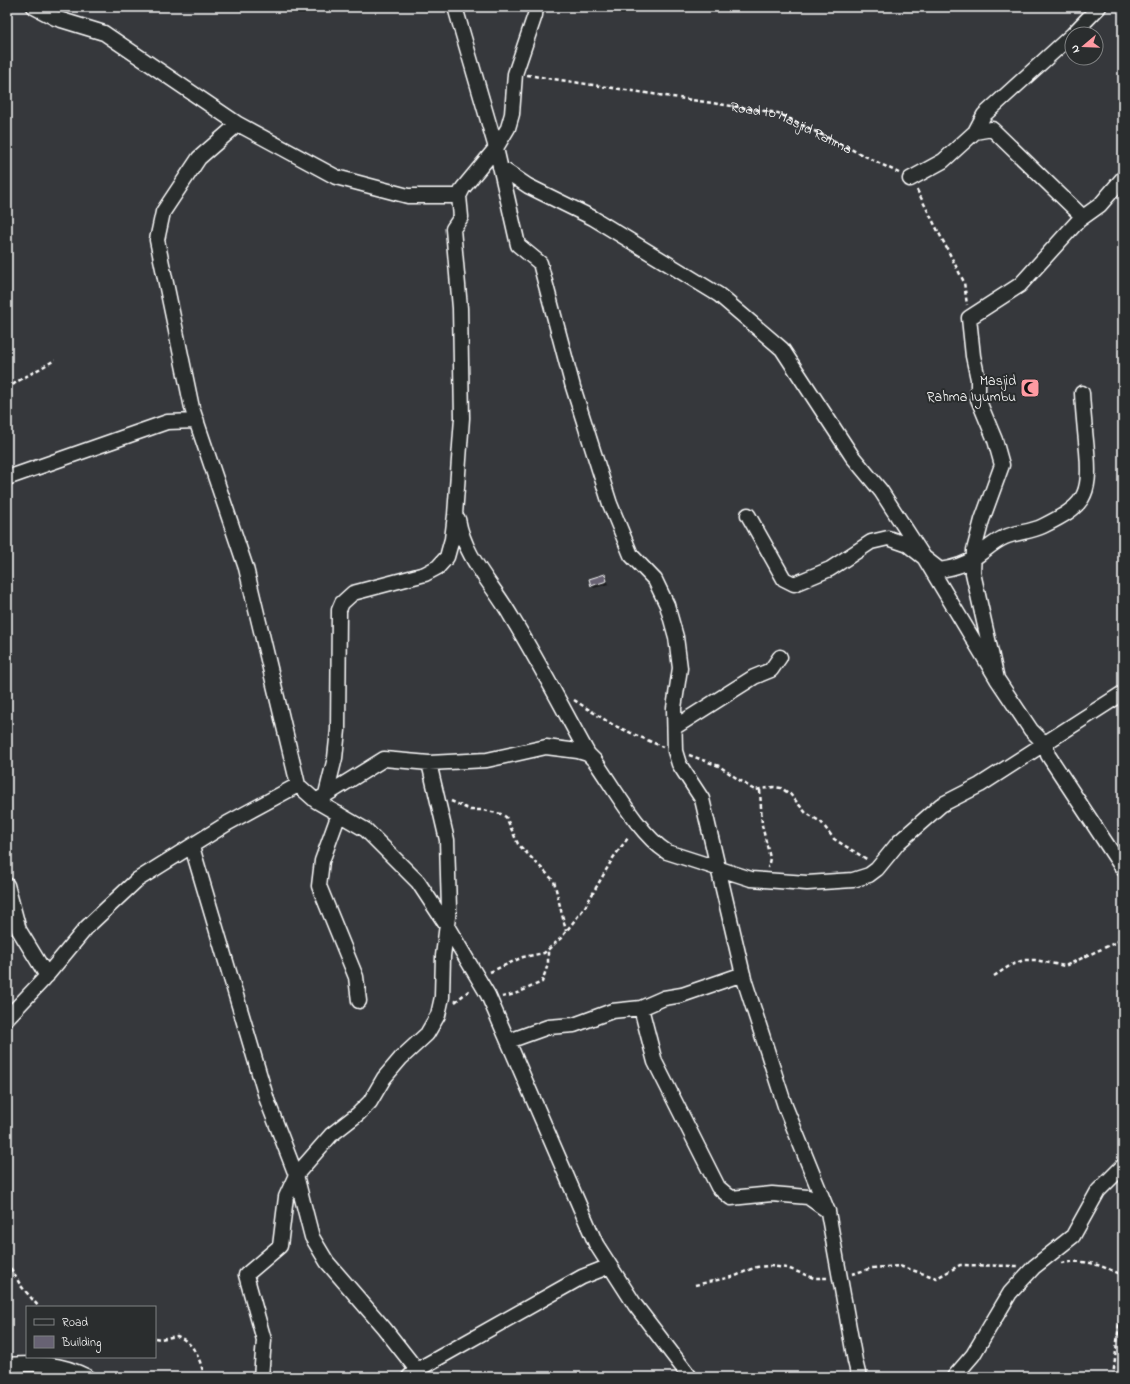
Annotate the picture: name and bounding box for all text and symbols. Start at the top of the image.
north arrow [1064,26,1104,66]
text: N [1067,43,1084,55]
street label: Road to Masjid Rahma [729,97,855,160]
place label: Masjid Rahma Iyumbu [927,371,1016,409]
mosque icon: Masjid Rahma Iyumbu [1019,377,1041,399]
legend [26,1306,156,1358]
text: Road [62,1314,88,1332]
text: Building [61,1334,101,1353]

